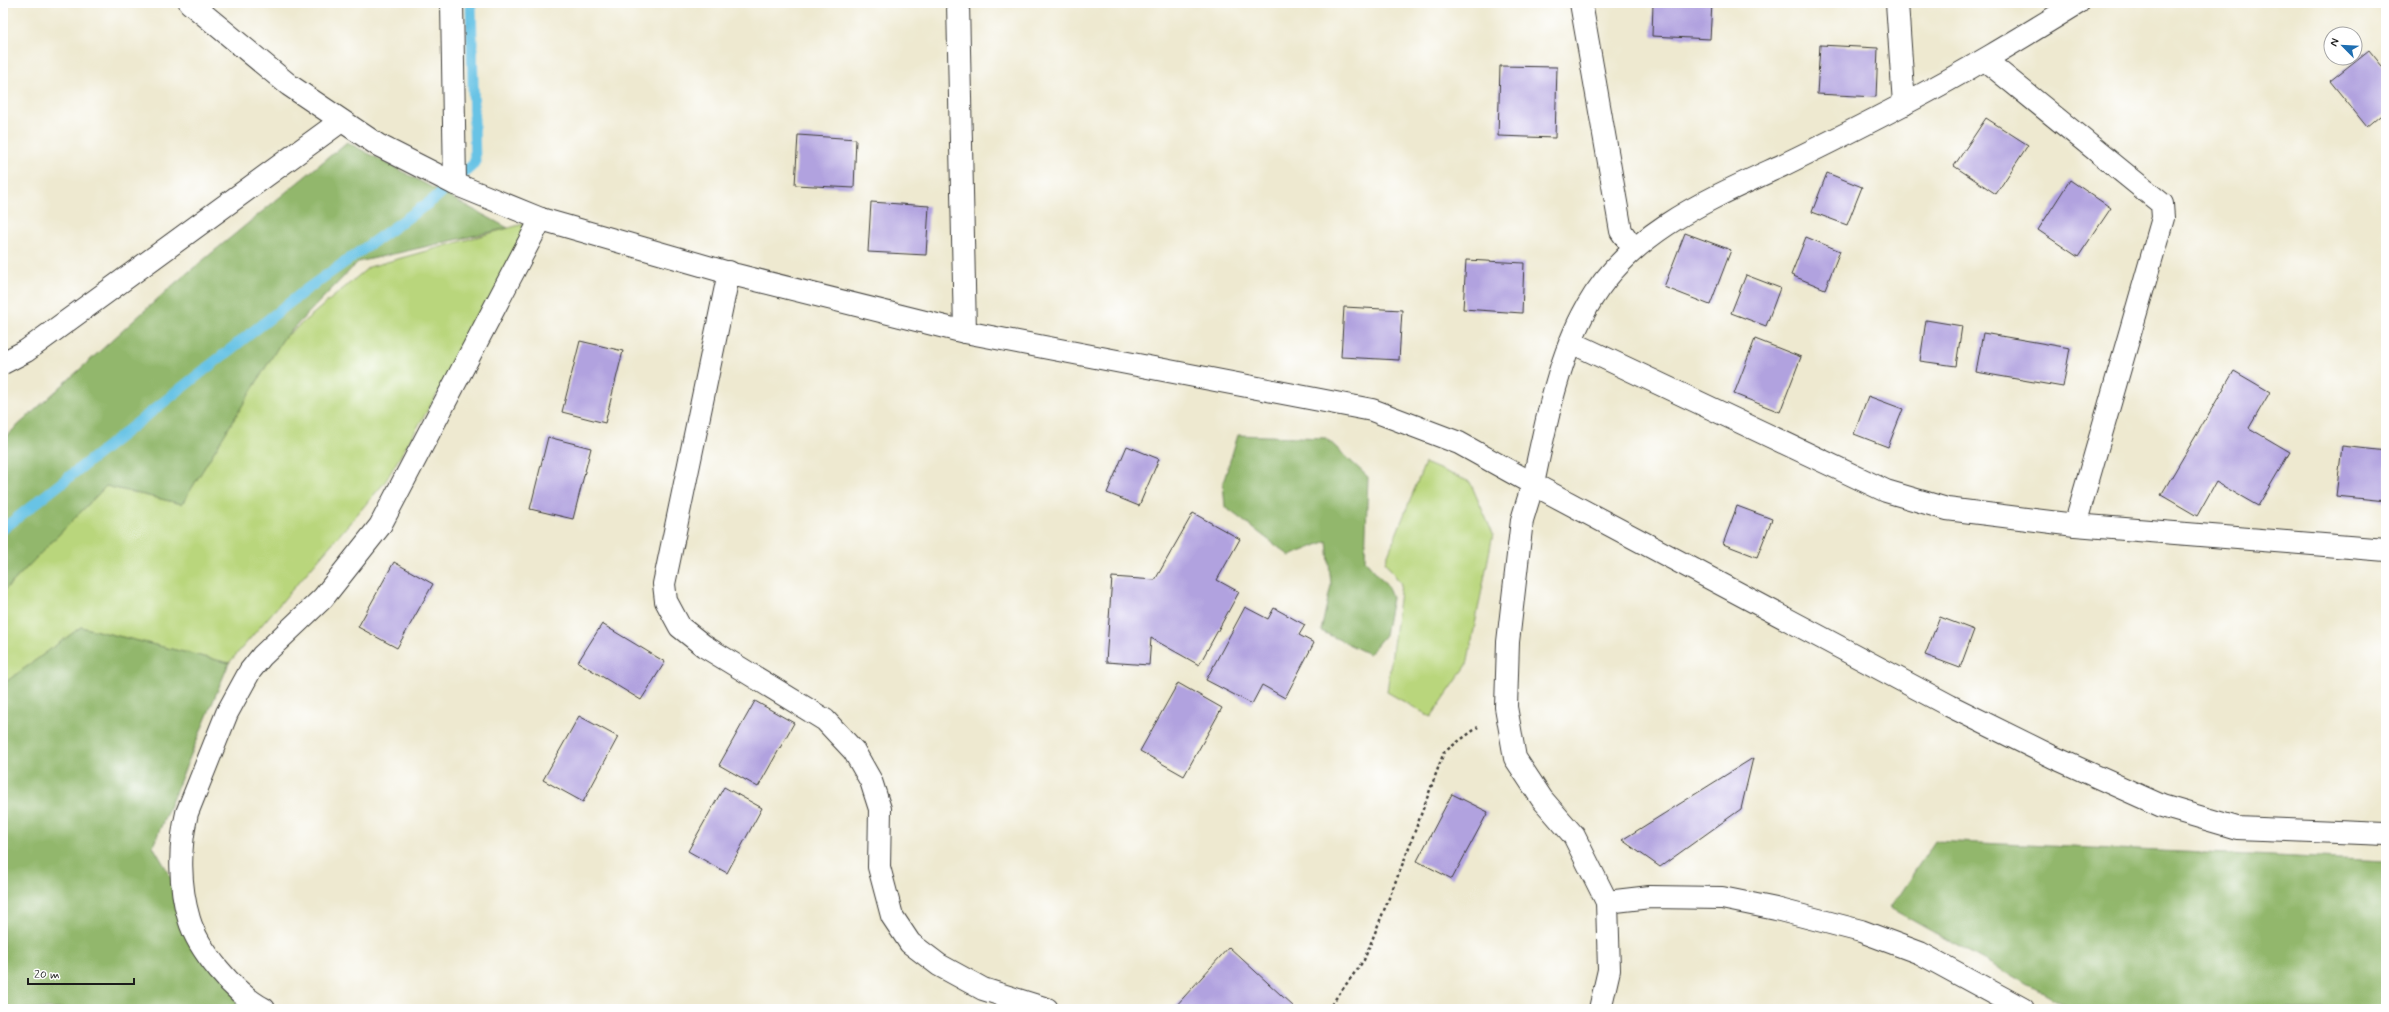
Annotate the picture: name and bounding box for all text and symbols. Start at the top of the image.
north arrow [2323,26,2363,66]
text: N [2327,36,2343,49]
scale bar [28,960,134,986]
text: 20 m [34,967,60,983]

